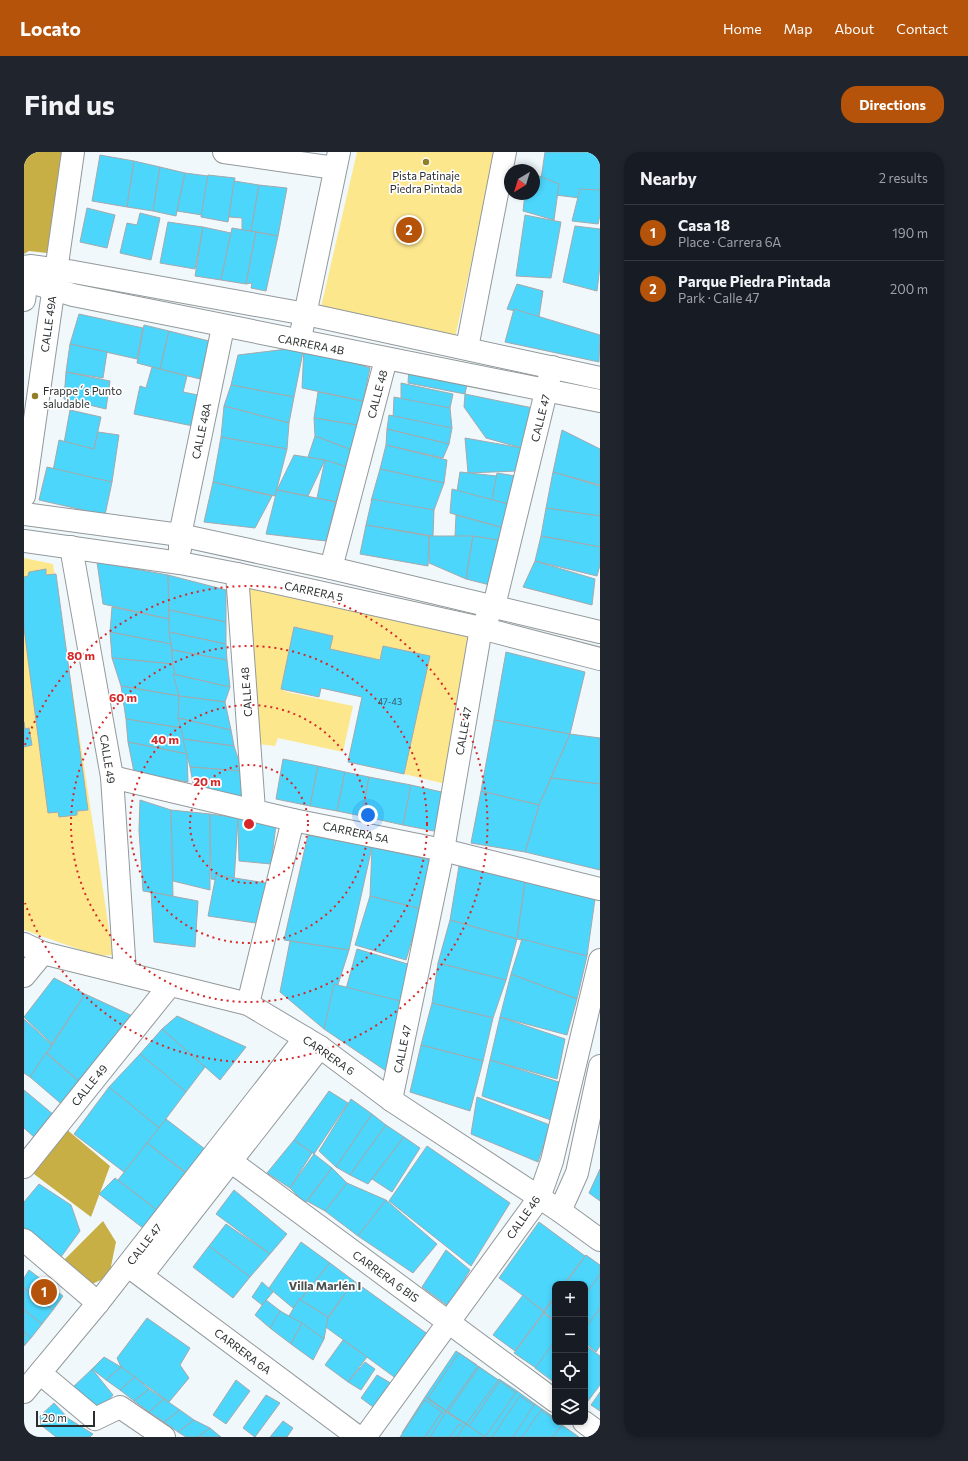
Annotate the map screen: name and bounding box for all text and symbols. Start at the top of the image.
text: Locato [20,17,81,40]
text: Home [723,20,762,37]
text: Map [784,20,812,37]
text: About [834,20,874,37]
text: Contact [896,20,948,37]
button: Directions [841,86,944,123]
text: Find us [24,87,115,121]
marker: Pista Patinaje Piedra Pintada [421,157,431,167]
north arrow [504,164,540,200]
text: Nearby [640,168,697,189]
place label: Pista Patinaje Piedra Pintada [390,169,462,195]
text: 2 results [879,170,928,186]
pin: 2 [396,215,422,245]
text: Casa 18 [678,216,730,234]
text: 1 [650,225,656,241]
text: 190 m [892,225,928,241]
text: Place · Carrera 6A [678,234,781,250]
text: Parque Piedra Pintada [678,272,831,290]
text: 2 [649,281,657,297]
text: 200 m [890,281,928,297]
text: Park · Calle 47 [678,290,759,306]
street label: CALLE 49A [38,294,58,353]
street label: CARRERA 4B [277,331,345,357]
street label: CALLE 48 [364,368,390,420]
place label: Frappe´s Punto saludable [43,384,122,410]
marker: Frappe´s Punto saludable [30,391,40,401]
street label: CALLE 47 [528,393,552,443]
street label: CALLE 48A [189,401,213,460]
street label: CARRERA 5 [283,578,345,604]
text: 80 m [67,648,95,662]
street label: CALLE 48 [238,666,254,717]
text: 60 m [109,690,137,704]
house number: 47-43 [378,696,402,707]
street label: CALLE 47 [452,706,474,756]
text: 40 m [151,732,179,746]
street label: CALLE 49 [98,733,118,785]
text: 20 m [193,774,221,788]
your location [358,805,378,825]
centre of rings [242,817,256,831]
street label: CARRERA 5A [322,819,391,845]
street label: CALLE 47 [391,1024,413,1074]
street label: CARRERA 6 [301,1032,358,1078]
street label: CALLE 49 [68,1061,110,1108]
street label: CALLE 46 [503,1193,543,1241]
street label: CALLE 47 [124,1221,164,1267]
street label: CARRERA 6 BIS [350,1248,422,1304]
pin: 1 [31,1277,57,1307]
district label: Villa Marlén I [289,1278,361,1292]
map controls [552,1281,588,1425]
button: + [552,1281,588,1317]
button: − [552,1317,588,1353]
street label: CARRERA 6A [212,1326,274,1377]
button: locate [552,1353,588,1389]
button: layers [552,1389,588,1425]
scale bar [36,1409,95,1428]
text: 20 m [42,1411,67,1424]

